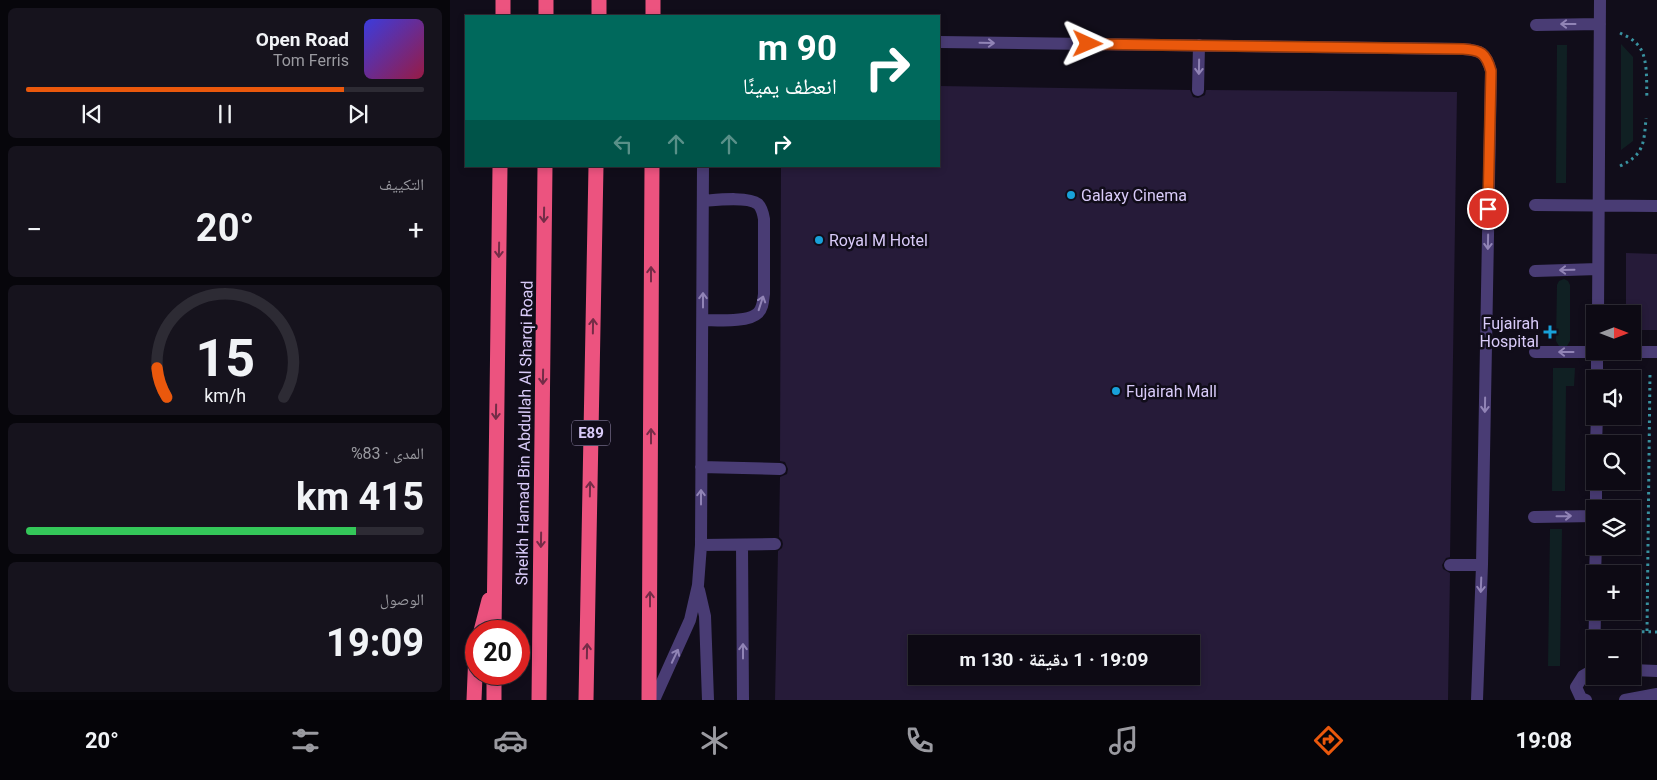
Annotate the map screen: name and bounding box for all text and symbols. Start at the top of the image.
position arrow [1061,17,1113,69]
one-way arrow [1560,20,1576,29]
text: Open Road [256,28,349,51]
text: 90 m [758,28,837,69]
icon: right [855,35,920,100]
one-way arrow [979,38,995,48]
text: Tom Ferris [273,51,349,70]
one-way arrow [1194,59,1203,75]
text: انعطف يمينًا [743,74,837,99]
icon: previous [78,100,106,128]
icon: pause [211,100,239,128]
icon: next [344,100,372,128]
icon: left [609,130,637,158]
icon: ahead [662,130,690,158]
icon: ahead [715,130,743,158]
icon: right [768,130,796,158]
text: التكييف [379,175,424,194]
place label: Galaxy Cinema [1081,186,1187,205]
pin [1467,188,1509,230]
marker: Galaxy Cinema [1065,189,1077,201]
icon: arrive [1474,195,1502,223]
text: 20° [196,206,254,250]
one-way arrow [539,206,549,223]
text: − [26,213,42,246]
text: + [408,213,424,246]
place label: Royal M Hotel [829,231,928,250]
marker: Royal M Hotel [813,234,825,246]
one-way arrow [1483,234,1493,250]
one-way arrow [494,242,504,258]
one-way arrow [1559,265,1575,275]
one-way arrow [646,266,656,282]
street label: Sheikh Hamad Bin Abdullah Al Sharqi Road [512,280,537,586]
one-way arrow [698,292,708,308]
one-way arrow [757,296,767,312]
north arrow [1586,305,1641,360]
map controls [1586,305,1641,685]
place label: Fujairah Hospital [1480,314,1539,351]
one-way arrow [588,319,598,335]
marker: Fujairah Hospital [1543,325,1557,339]
text: 15 [195,328,255,389]
one-way arrow [1558,347,1574,357]
one-way arrow [538,369,547,385]
button: sound [1586,370,1641,425]
place label: Fujairah Mall [1126,382,1217,401]
text: km/h [204,385,246,406]
marker: Fujairah Mall [1110,385,1122,397]
one-way arrow [1480,396,1490,413]
one-way arrow [491,404,501,420]
road number: E89 [572,420,610,446]
one-way arrow [646,429,656,445]
button: search [1586,435,1641,490]
text: المدى · 83% [351,444,424,463]
text: 415 km [296,475,424,519]
one-way arrow [585,481,595,498]
one-way arrow [696,490,706,506]
button: layers [1586,500,1641,555]
one-way arrow [1556,511,1572,521]
one-way arrow [536,532,546,548]
button: + [1586,565,1641,620]
one-way arrow [1476,576,1486,592]
text: الوصول [380,590,424,609]
one-way arrow [645,591,655,608]
speed limit sign: 20 [465,620,530,685]
text: 19:09 [326,621,424,665]
button: − [1586,630,1641,685]
one-way arrow [582,644,592,660]
one-way arrow [738,644,748,660]
text: 19:09 · 1 دقيقة · 130 m [960,648,1148,671]
one-way arrow [670,649,680,664]
icon: filters [288,723,323,758]
icon: car [493,723,528,758]
icon: climate [697,723,732,758]
icon: phone [902,723,937,758]
icon: music [1106,723,1141,758]
icon: directions [1311,723,1346,758]
text: 20° [85,728,119,753]
text: 19:08 [1516,728,1572,753]

